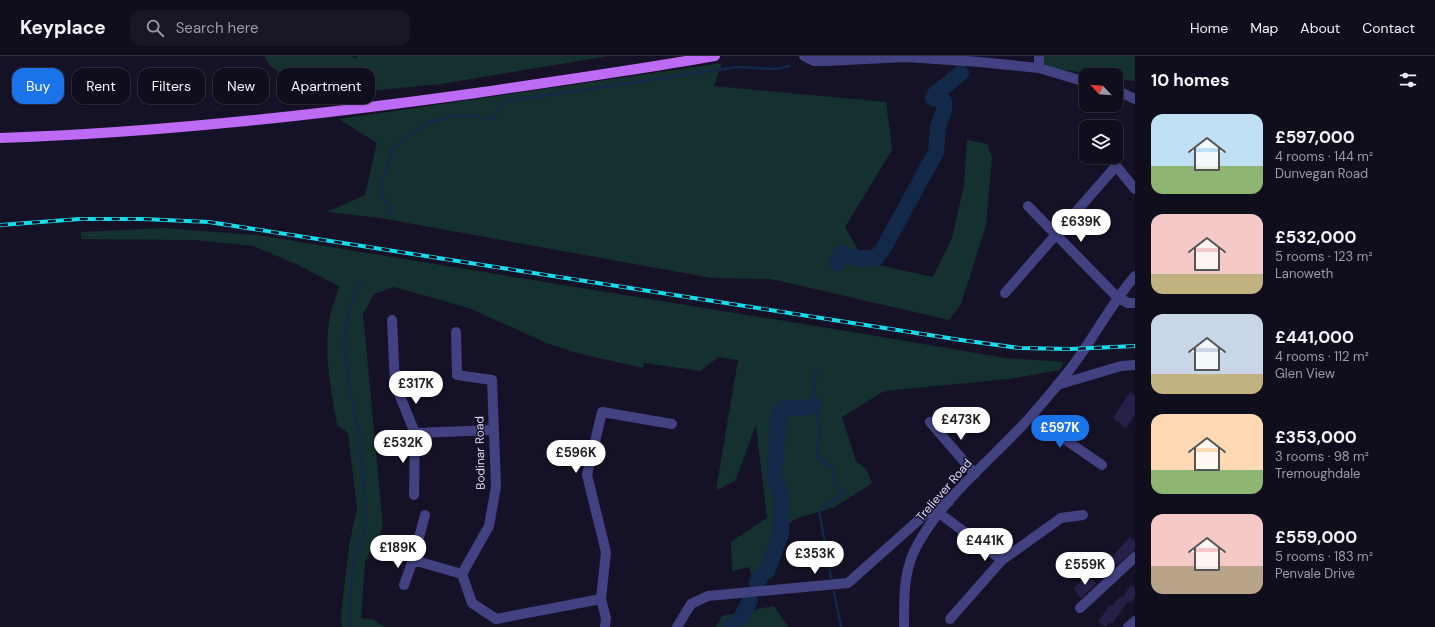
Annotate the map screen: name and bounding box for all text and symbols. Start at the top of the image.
search box [130,10,410,46]
text: Keyplace [20,15,106,40]
icon: search [144,17,166,39]
text: Search here [176,18,258,38]
text: Home [1190,19,1228,37]
text: Map [1250,19,1278,37]
text: About [1300,19,1340,37]
text: Contact [1362,19,1415,37]
chip: Buy [12,68,64,104]
chip: Rent [72,68,130,104]
chip: Filters [138,68,205,104]
chip: New [213,68,269,104]
chip: Apartment [277,68,375,104]
north arrow [1079,68,1123,112]
map controls [1079,68,1123,164]
text: 10 homes [1151,69,1229,91]
icon: filters [1397,69,1419,91]
button: layers [1079,120,1123,164]
text: £597,000 [1275,126,1355,148]
icon: home [1183,130,1231,178]
text: 4 rooms · 144 m² [1275,148,1373,165]
text: Dunvegan Road [1275,165,1368,182]
pin: £639K [1053,209,1109,243]
text: £639K [1061,213,1101,230]
text: £532,000 [1275,226,1356,248]
icon: home [1183,230,1231,278]
text: 5 rooms · 123 m² [1275,248,1373,265]
text: Lanoweth [1275,265,1333,282]
text: £441,000 [1275,326,1354,348]
icon: home [1183,330,1231,378]
text: 4 rooms · 112 m² [1275,348,1369,365]
text: Glen View [1275,365,1335,382]
pin: £317K [388,371,444,405]
text: £317K [398,375,434,392]
pin: £473K [933,407,989,441]
text: £473K [941,411,981,428]
pin: £597K [1032,415,1088,449]
street label: Bodinar Road [471,416,489,490]
text: £597K [1040,419,1080,436]
text: £353,000 [1275,426,1357,448]
pin: £532K [375,430,431,464]
icon: home [1183,430,1231,478]
text: £532K [383,434,423,451]
pin: £596K [548,440,604,474]
text: £596K [556,444,596,461]
text: 3 rooms · 98 m² [1275,448,1369,465]
street label: Treliever Road [912,455,976,525]
text: Tremoughdale [1275,465,1360,482]
text: £559,000 [1275,526,1357,548]
pin: £441K [957,528,1013,562]
icon: home [1183,530,1231,578]
text: £441K [966,532,1004,549]
pin: £189K [370,535,426,569]
text: £189K [379,539,417,556]
pin: £353K [787,541,843,575]
text: £353K [795,545,835,562]
text: 5 rooms · 183 m² [1275,548,1373,565]
pin: £559K [1057,552,1113,586]
text: £559K [1065,556,1105,573]
text: Penvale Drive [1275,565,1355,582]

